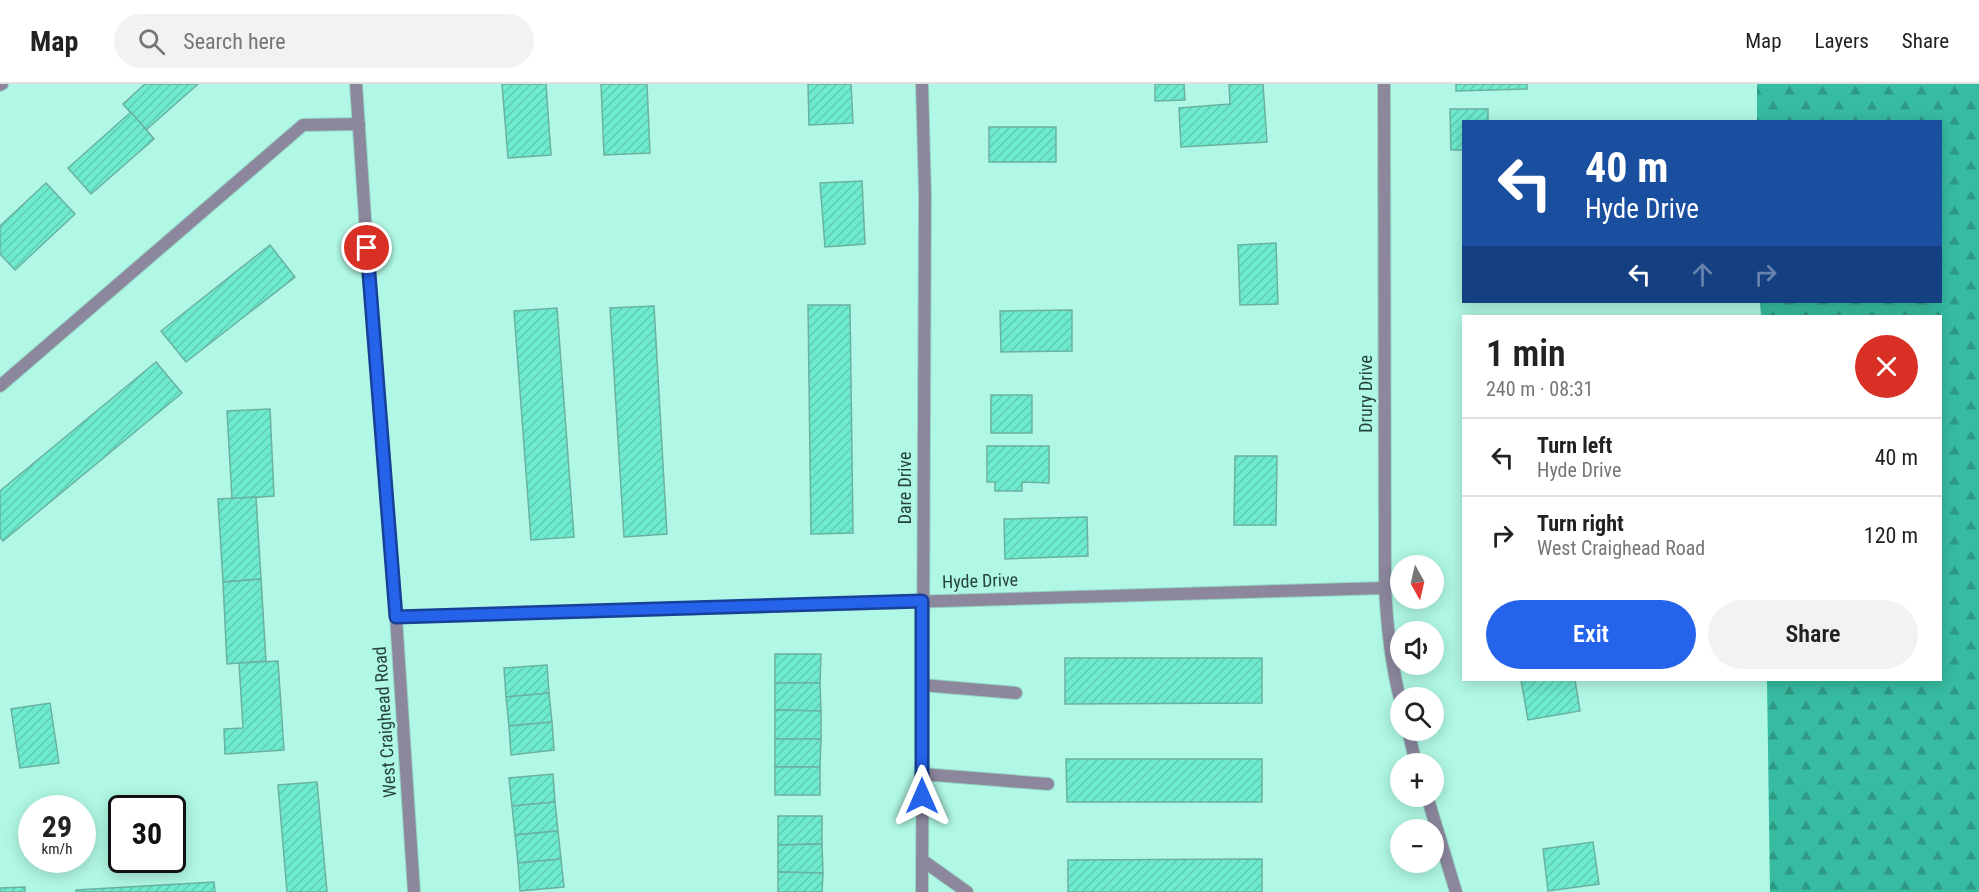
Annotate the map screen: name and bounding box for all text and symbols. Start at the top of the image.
search box [114,14,534,68]
text: Map [30,25,78,58]
icon: search [135,25,168,58]
text: Search here [183,29,286,54]
text: Map [1745,29,1782,53]
text: Layers [1815,29,1869,53]
text: Share [1902,29,1949,53]
text: 40 m [1585,143,1668,192]
icon: left [1486,144,1564,222]
text: Hyde Drive [1585,193,1699,225]
pin [341,222,392,273]
icon: arrive [350,231,383,264]
icon: left [1623,258,1656,291]
icon: ahead [1686,258,1719,291]
icon: right [1749,258,1782,291]
text: 1 min [1486,333,1566,375]
button: close [1855,335,1918,398]
street label: Drury Drive [1355,355,1376,433]
text: 240 m · 08:31 [1486,377,1593,401]
text: Turn left [1537,433,1612,458]
icon: left [1486,441,1519,474]
text: 40 m [1875,445,1918,470]
street label: Dare Drive [894,452,915,524]
text: Hyde Drive [1537,458,1621,482]
text: Turn right [1537,511,1624,536]
icon: right [1486,519,1519,552]
text: 120 m [1864,523,1918,548]
text: West Craighead Road [1537,536,1705,560]
north arrow [1390,555,1444,609]
map controls [1390,555,1444,873]
street label: Hyde Drive [942,569,1018,592]
button: Exit [1486,600,1696,669]
button: Share [1708,600,1918,669]
button: sound [1390,621,1444,675]
street label: West Craighead Road [369,646,400,798]
button: search [1390,687,1444,741]
button: + [1390,753,1444,807]
position arrow [890,764,954,828]
speed limit sign: 30 [108,795,186,873]
text: 29 [42,809,72,844]
button: − [1390,819,1444,873]
text: km/h [42,840,72,858]

